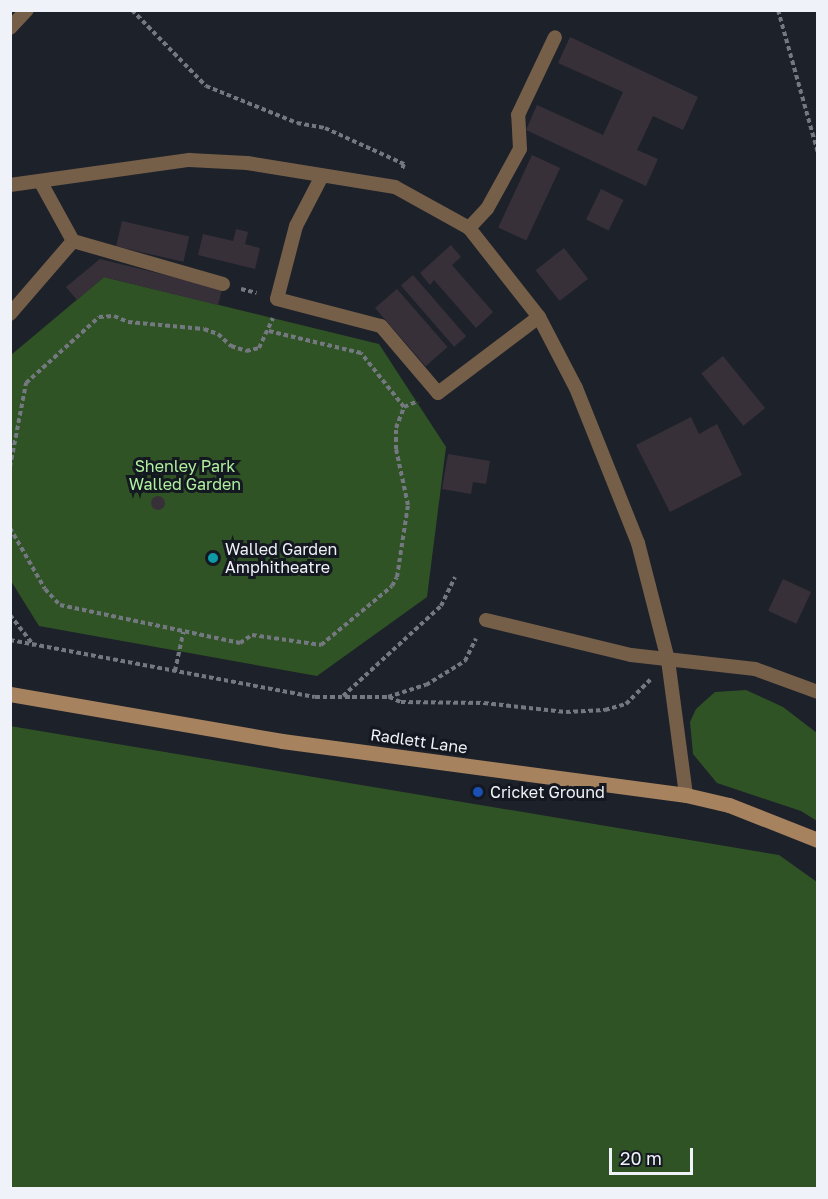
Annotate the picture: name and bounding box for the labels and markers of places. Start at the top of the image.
place label: Walled Garden Amphitheatre [225,539,337,577]
marker: Walled Garden Amphitheatre [206,551,220,565]
place label: Cricket Ground [490,782,605,802]
marker: Cricket Ground [471,785,485,799]

